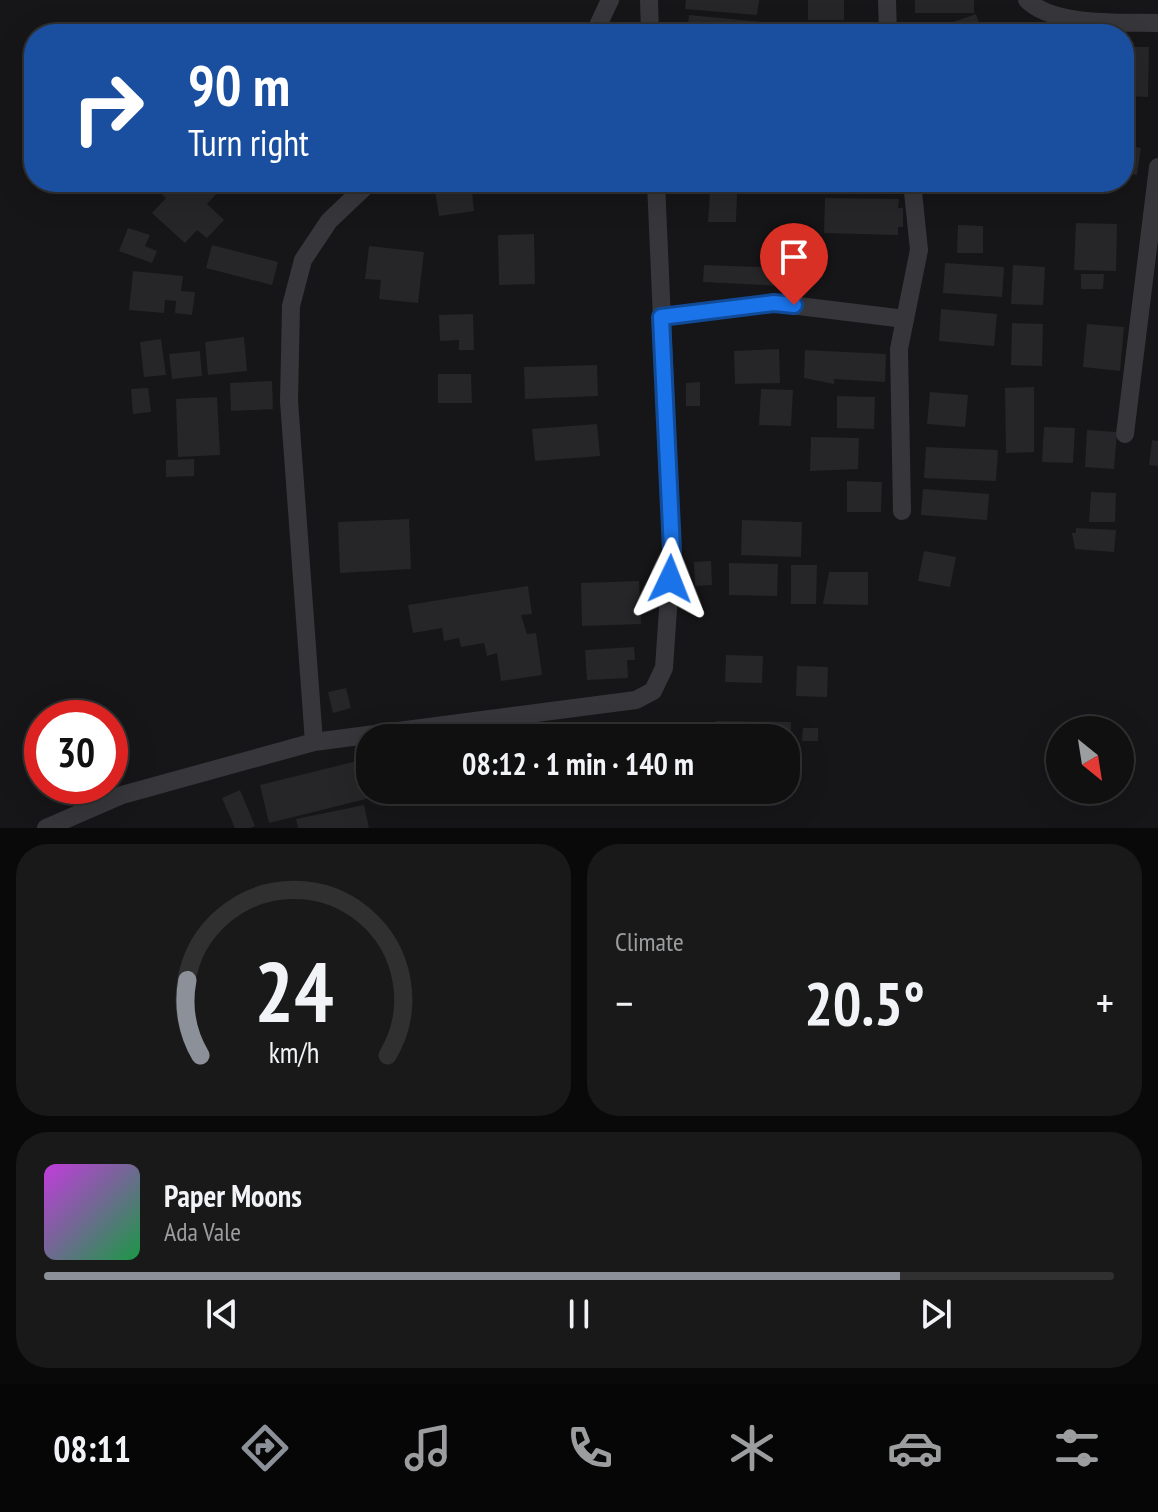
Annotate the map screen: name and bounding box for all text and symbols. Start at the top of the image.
text: 90 m [188,49,290,121]
icon: right [56,56,160,160]
text: Turn right [188,119,309,166]
pin [760,223,828,305]
icon: arrive [772,235,816,279]
position arrow [628,537,712,621]
speed limit sign: 30 [24,700,128,804]
north arrow [1046,716,1134,804]
map controls [1046,716,1134,804]
text: 08:12 · 1 min · 140 m [462,744,694,783]
text: Climate [615,925,684,958]
text: 24 [254,937,333,1045]
text: 20.5° [804,964,925,1042]
text: − [615,974,633,1031]
text: + [1096,974,1114,1031]
text: km/h [268,1034,319,1071]
text: Paper Moons [164,1176,302,1215]
text: Ada Vale [164,1215,241,1248]
icon: previous [200,1292,244,1336]
icon: pause [557,1292,601,1336]
icon: next [914,1292,958,1336]
icon: directions [237,1420,293,1476]
icon: music [400,1420,456,1476]
icon: phone [562,1420,618,1476]
icon: climate [724,1420,780,1476]
icon: car [887,1420,943,1476]
icon: filters [1049,1420,1105,1476]
text: 08:11 [53,1425,131,1472]

